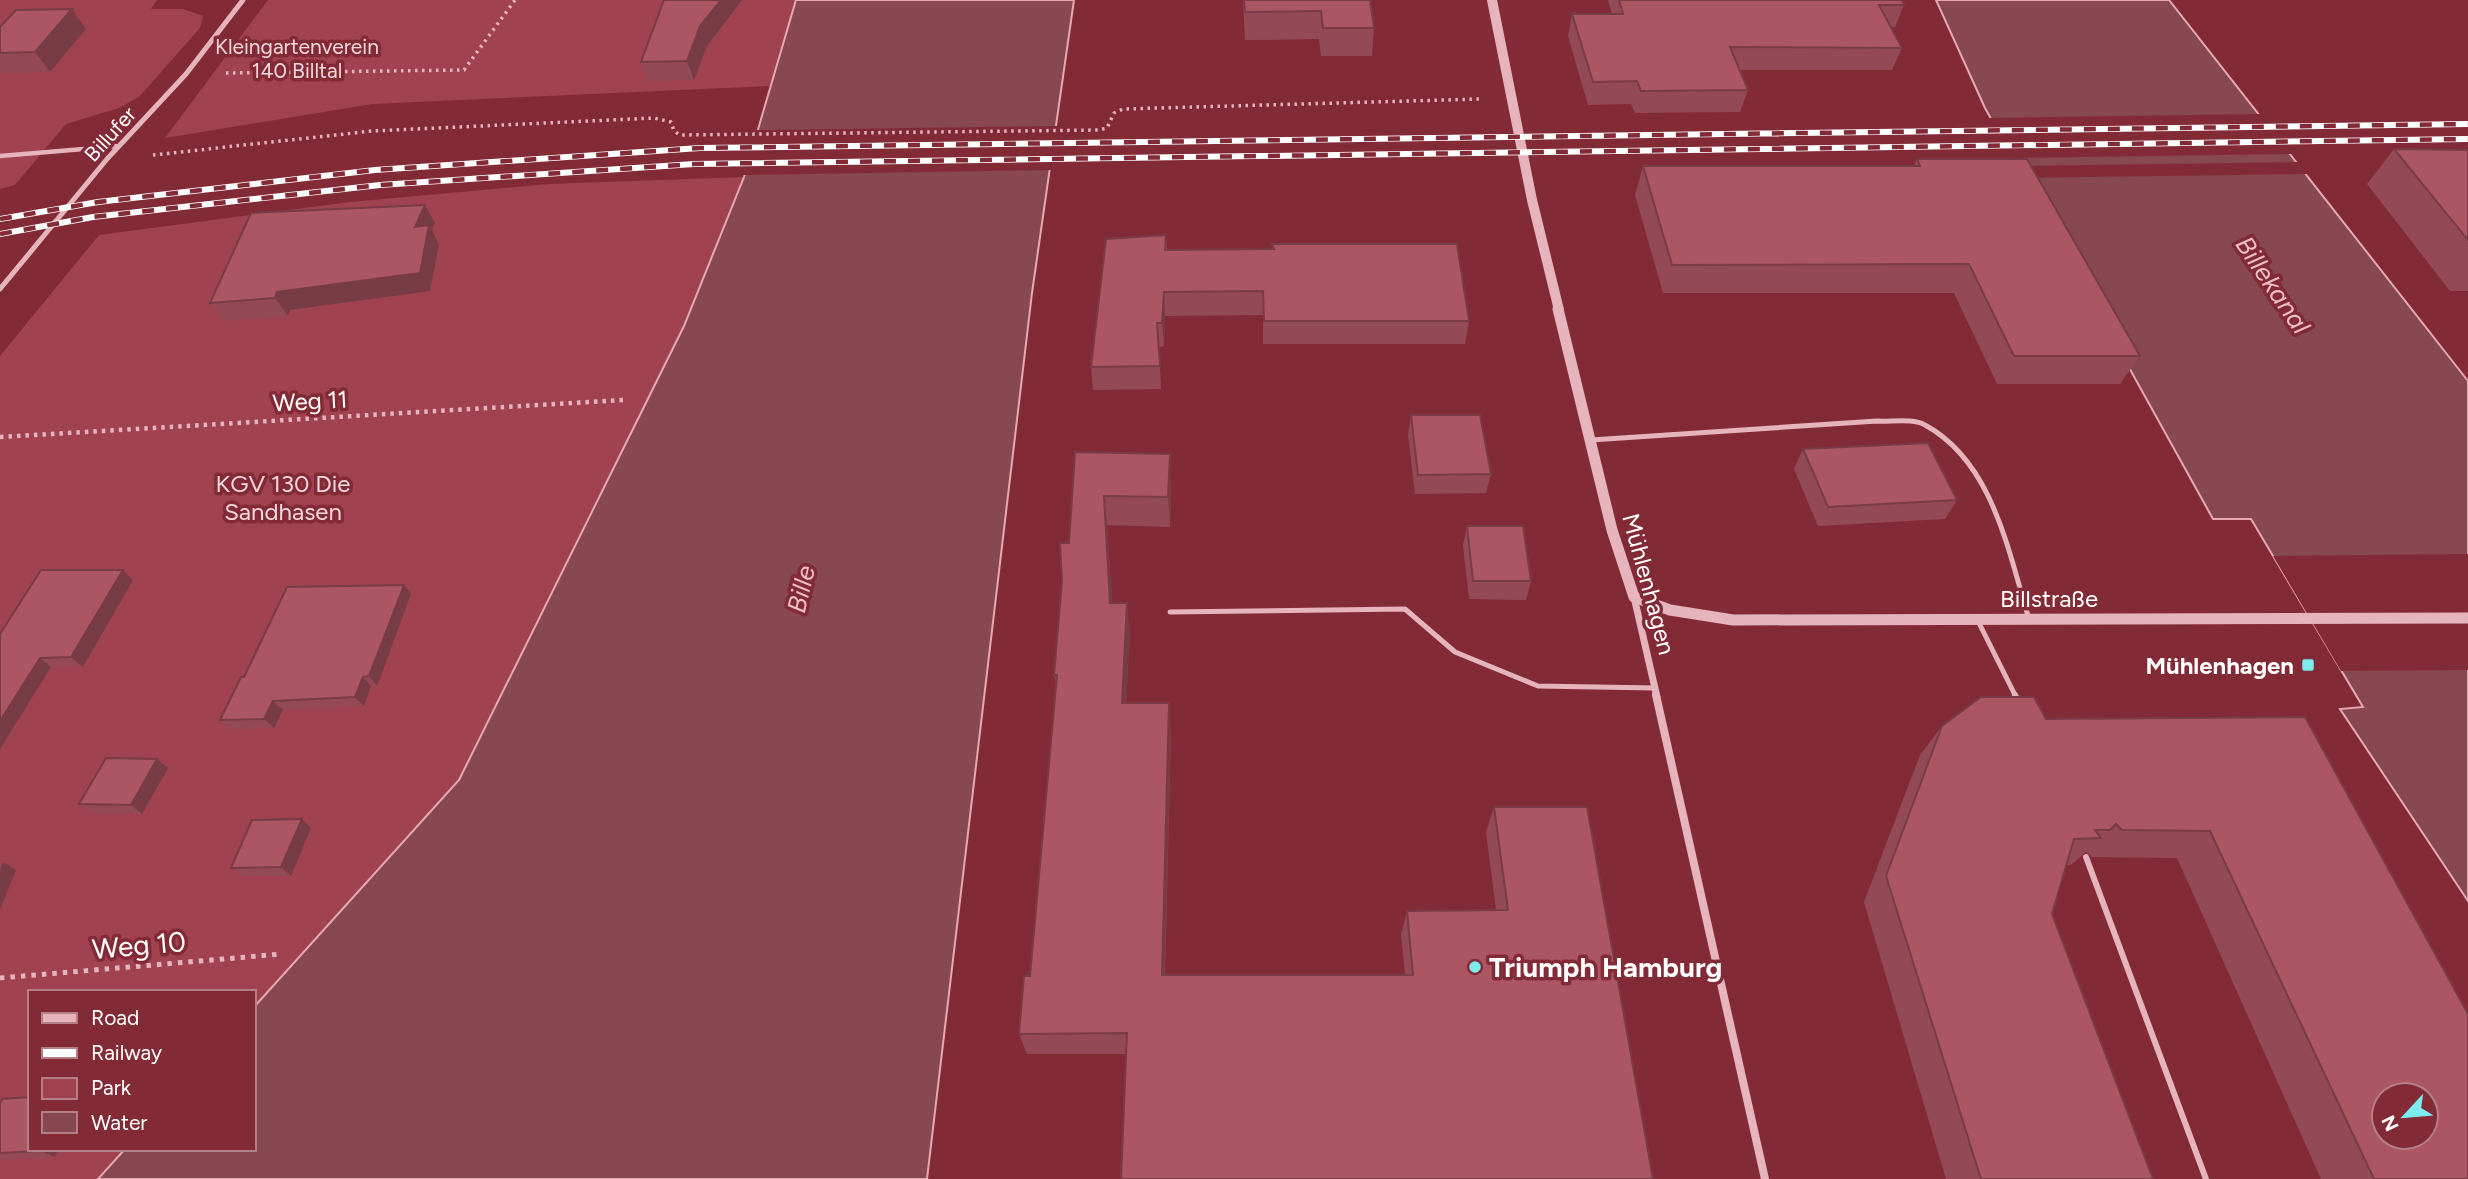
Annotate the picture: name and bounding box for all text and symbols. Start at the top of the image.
park label: Kleingartenverein 140 Billtal [215,34,379,83]
street label: Billufer [79,102,141,166]
water label: Billekanal [2229,230,2317,340]
street label: Weg 11 [272,385,348,417]
park label: KGV 130 Die Sandhasen [216,469,350,526]
street label: Mühlenhagen [1616,510,1682,658]
water label: Bille [780,562,822,616]
street label: Billstraße [2000,584,2098,613]
place label: Mühlenhagen [2145,651,2294,680]
marker: Mühlenhagen [2300,657,2316,673]
street label: Weg 10 [91,924,187,966]
place label: Triumph Hamburg [1489,950,1722,984]
marker: Triumph Hamburg [1467,959,1483,975]
legend [28,990,256,1151]
text: Road [91,1005,139,1030]
text: Railway [91,1040,162,1065]
text: Park [91,1075,132,1100]
north arrow [2370,1081,2440,1151]
text: Water [91,1110,147,1135]
text: N [2377,1112,2404,1135]

